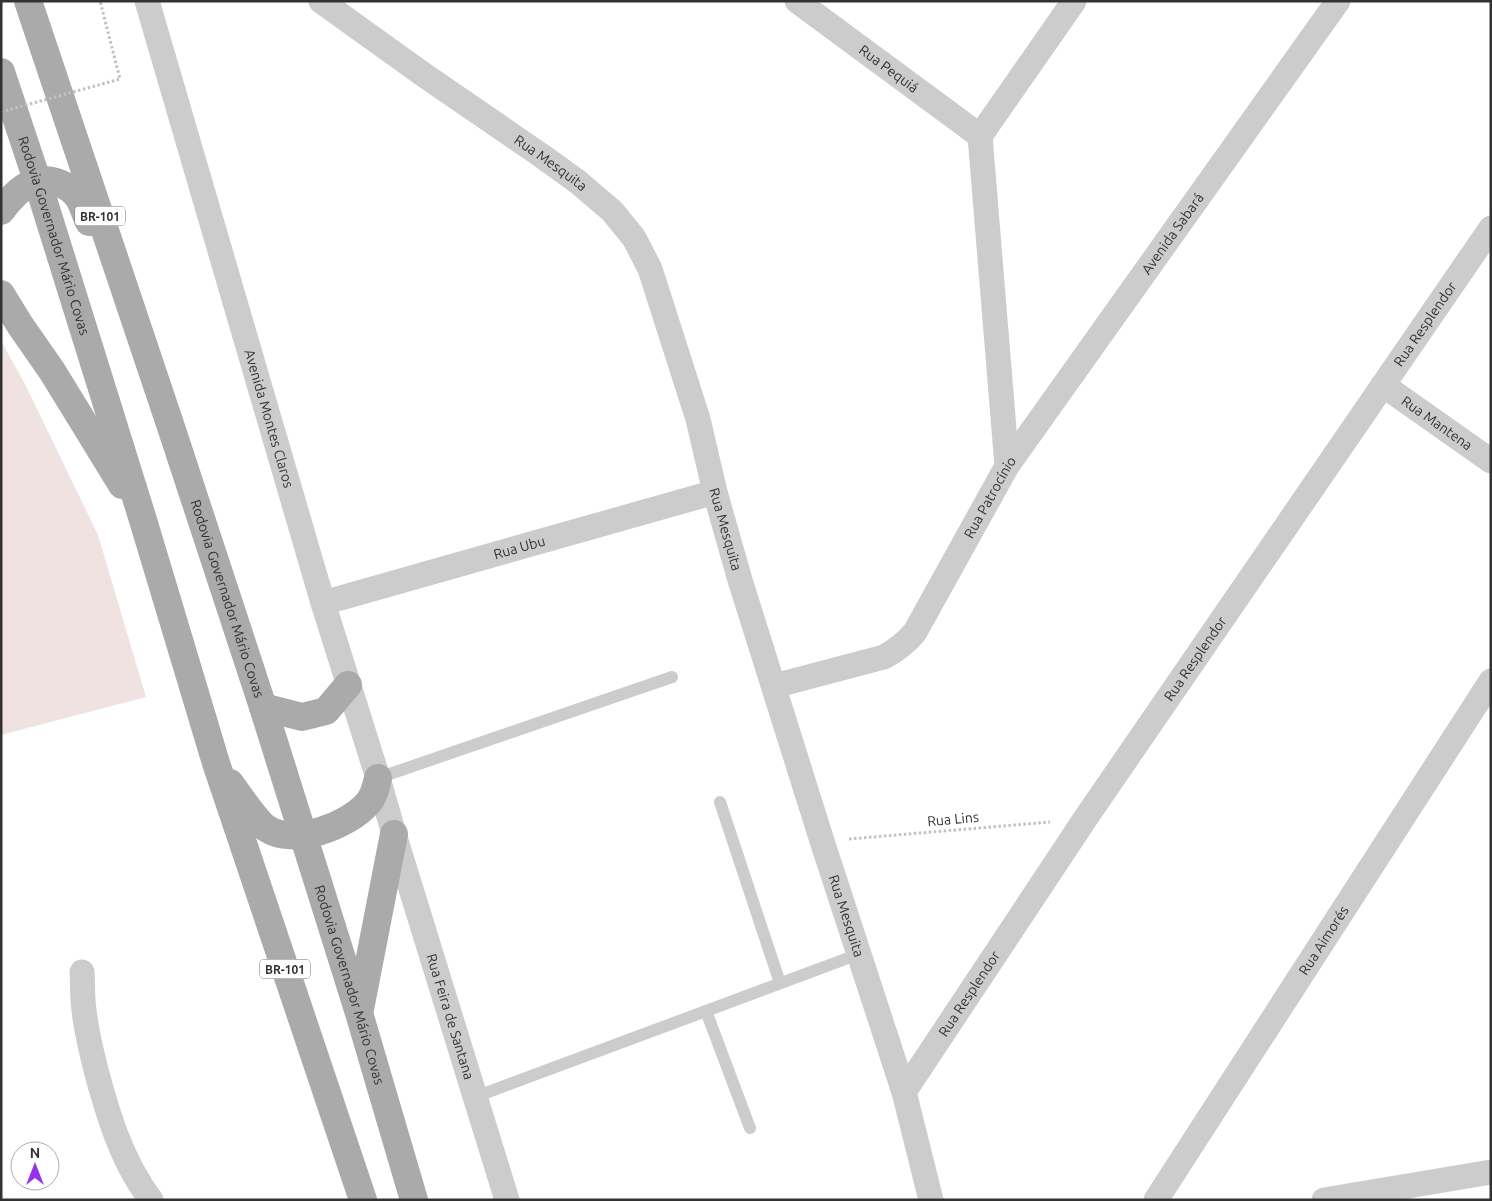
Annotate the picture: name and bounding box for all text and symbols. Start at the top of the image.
street label: Rua Pequiá [856,42,922,96]
street label: Rua Mesquita [511,131,590,194]
street label: Rodovia Governador Mário Covas [15,134,93,337]
street label: Avenida Sabará [1138,190,1207,277]
road number: BR-101 [75,207,125,226]
street label: Rua Resplendor [1390,278,1460,369]
street label: Avenida Montes Claros [241,347,297,490]
street label: Rua Mantena [1398,393,1475,453]
street label: Rua Patrocínio [961,453,1019,541]
street label: Rua Mesquita [706,486,745,573]
street label: Rodovia Governador Mário Covas [187,497,267,700]
street label: Rua Ubu [492,533,547,562]
street label: Rua Resplendor [1160,613,1230,704]
street label: Rua Lins [927,809,979,829]
street label: Rua Mesquita [826,873,867,959]
street label: Rodovia Governador Mário Covas [311,883,388,1086]
street label: Rua Aimorés [1295,903,1352,978]
street label: Rua Resplendor [935,947,1004,1039]
street label: Rua Feira de Santana [423,952,477,1082]
road number: BR-101 [260,960,310,979]
north arrow [10,1141,60,1191]
text: N [30,1145,40,1161]

